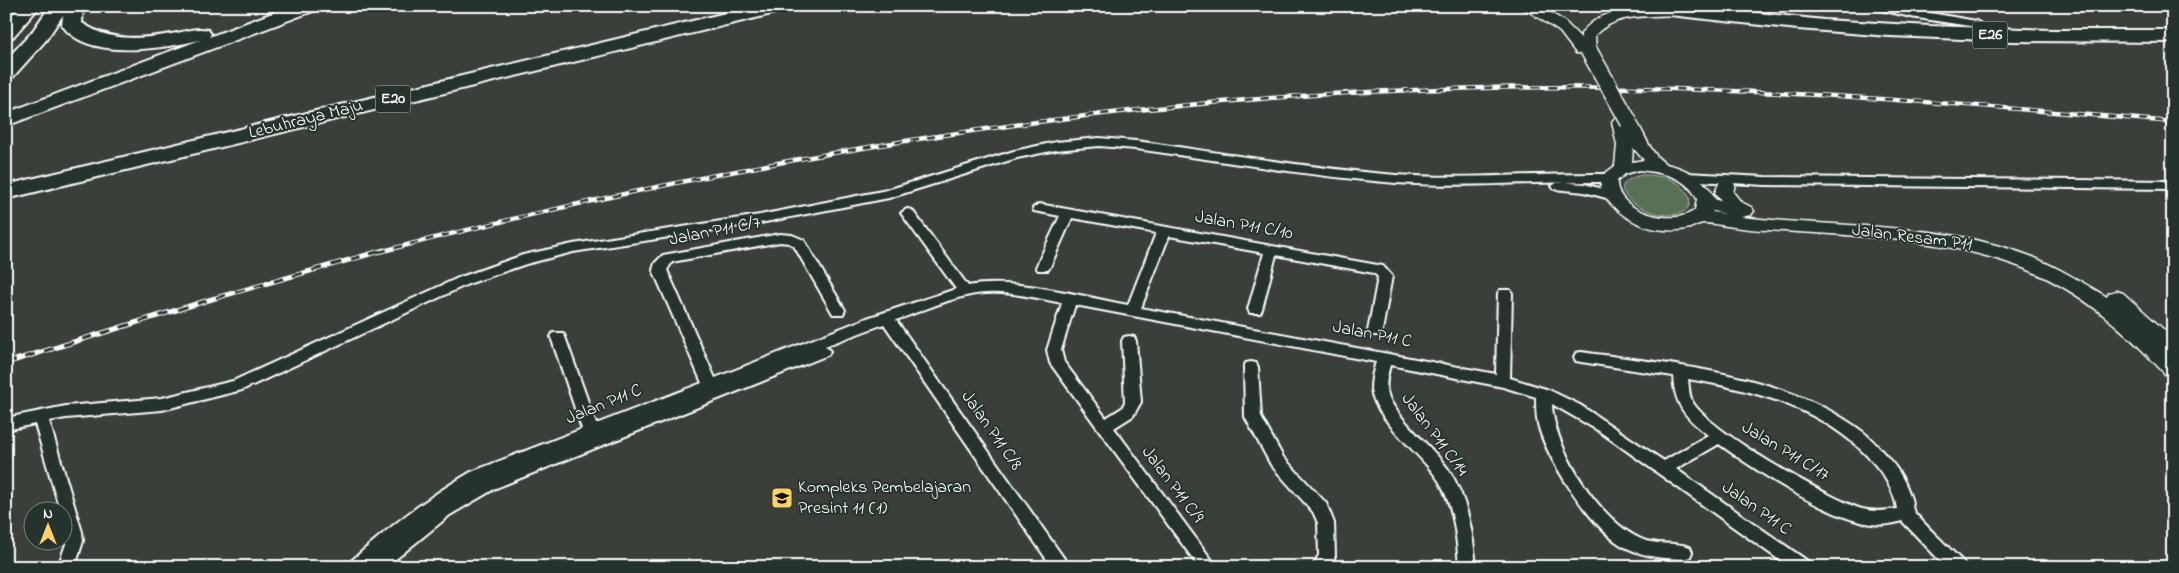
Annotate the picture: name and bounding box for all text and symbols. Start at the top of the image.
road number: E26 [1972,22,2008,48]
road number: E20 [376,86,410,112]
street label: Lebuhraya Maju [246,93,366,147]
street label: Jalan P11 C/10 [1193,205,1295,247]
street label: Jalan P11 C/7 [667,210,764,254]
street label: Jalan Resam P11 [1850,218,1974,258]
street label: Jalan P11 C [1330,315,1414,355]
street label: Jalan P11 C [562,378,646,432]
street label: Jalan P11 C/8 [954,386,1028,476]
street label: Jalan P11 C/14 [1394,388,1474,483]
street label: Jalan P11 C/17 [1736,415,1834,489]
street label: Jalan P11 C/9 [1134,441,1210,530]
place label: Kompleks Pembelajaran Presint 11 (1) [798,475,971,522]
street label: Jalan P11 C [1716,475,1796,543]
school or university icon: Kompleks Pembelajaran Presint 11 (1) [770,486,794,510]
north arrow [22,500,72,550]
text: N [43,504,53,525]

